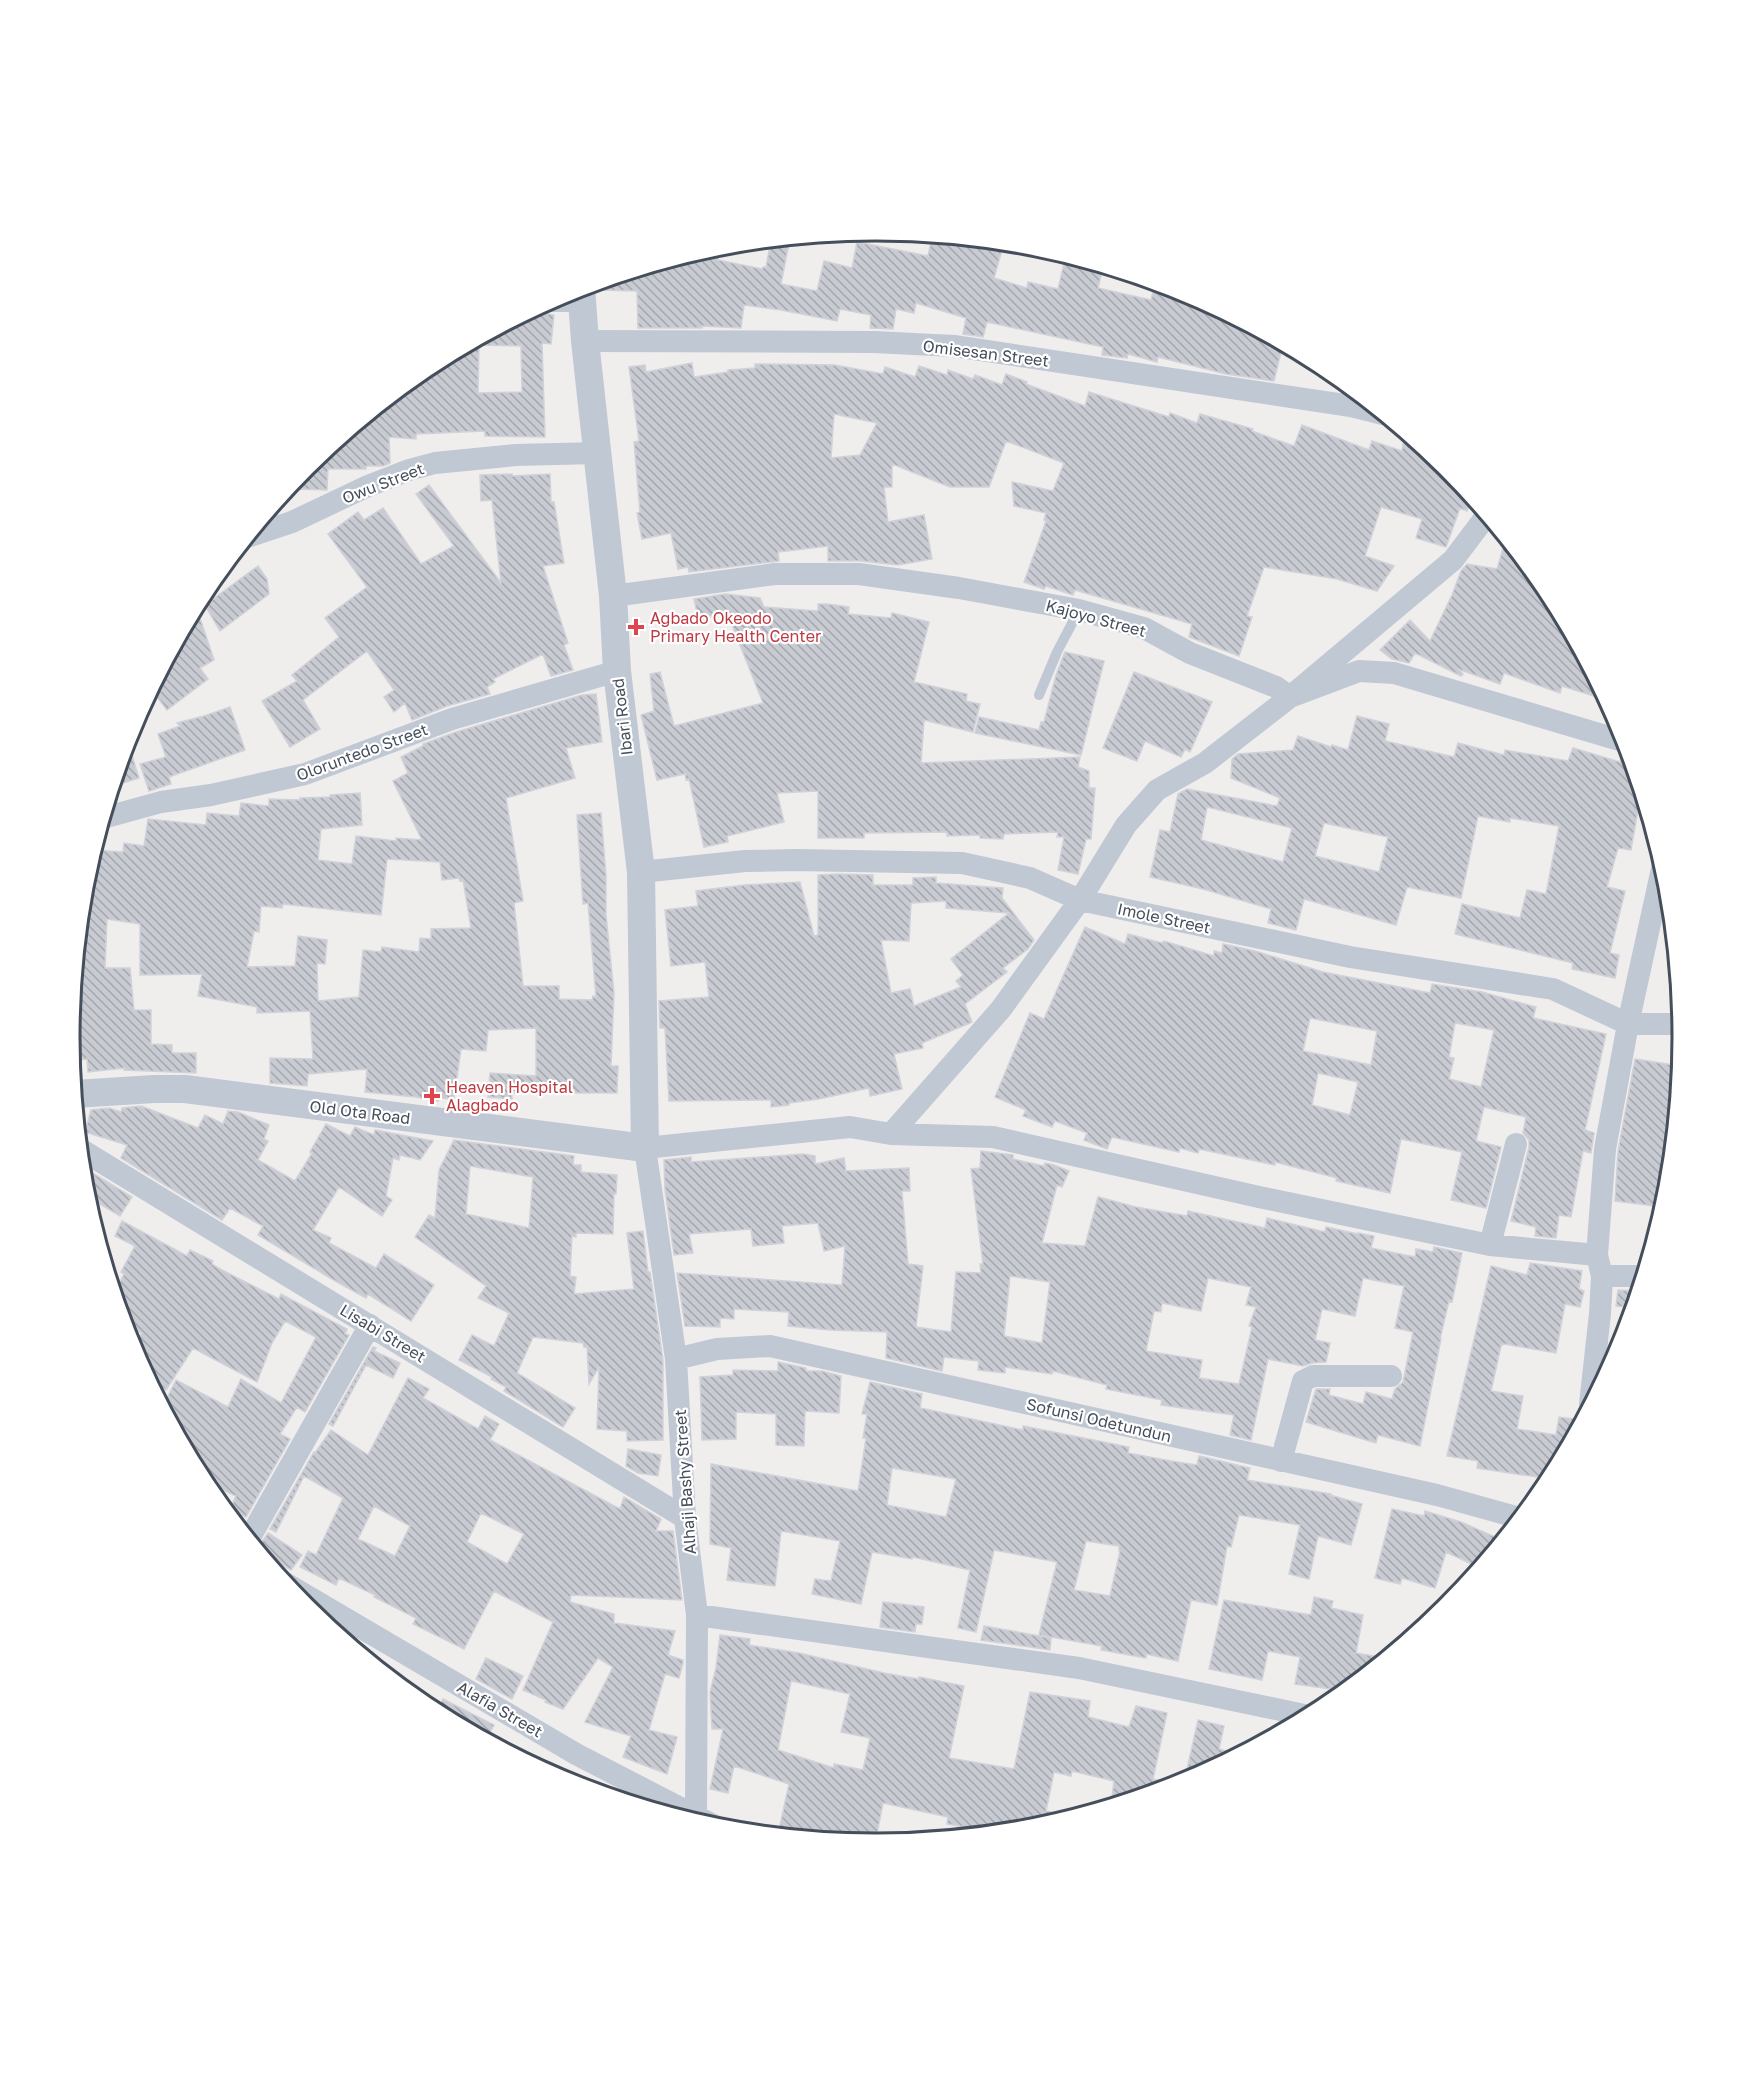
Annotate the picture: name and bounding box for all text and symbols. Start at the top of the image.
street label: Omisesan Street [922,335,1050,371]
street label: Owu Street [339,458,427,508]
street label: Kajoyo Street [1044,595,1148,641]
place label: Agbado Okeodo Primary Health Center [650,608,821,646]
marker: Agbado Okeodo Primary Health Center [627,618,645,636]
street label: Ibari Road [607,677,637,757]
street label: Oloruntedo Street [294,719,430,785]
street label: Imole Street [1116,898,1212,938]
place label: Heaven Hospital Alagbado [446,1077,573,1115]
marker: Heaven Hospital Alagbado [423,1087,441,1105]
street label: Old Ota Road [309,1096,411,1128]
street label: Lisabi Street [337,1300,429,1366]
street label: Sofunsi Odetundun [1025,1394,1173,1446]
street label: Alhaji Bashy Street [670,1409,700,1555]
street label: Alafia Street [454,1677,546,1741]

